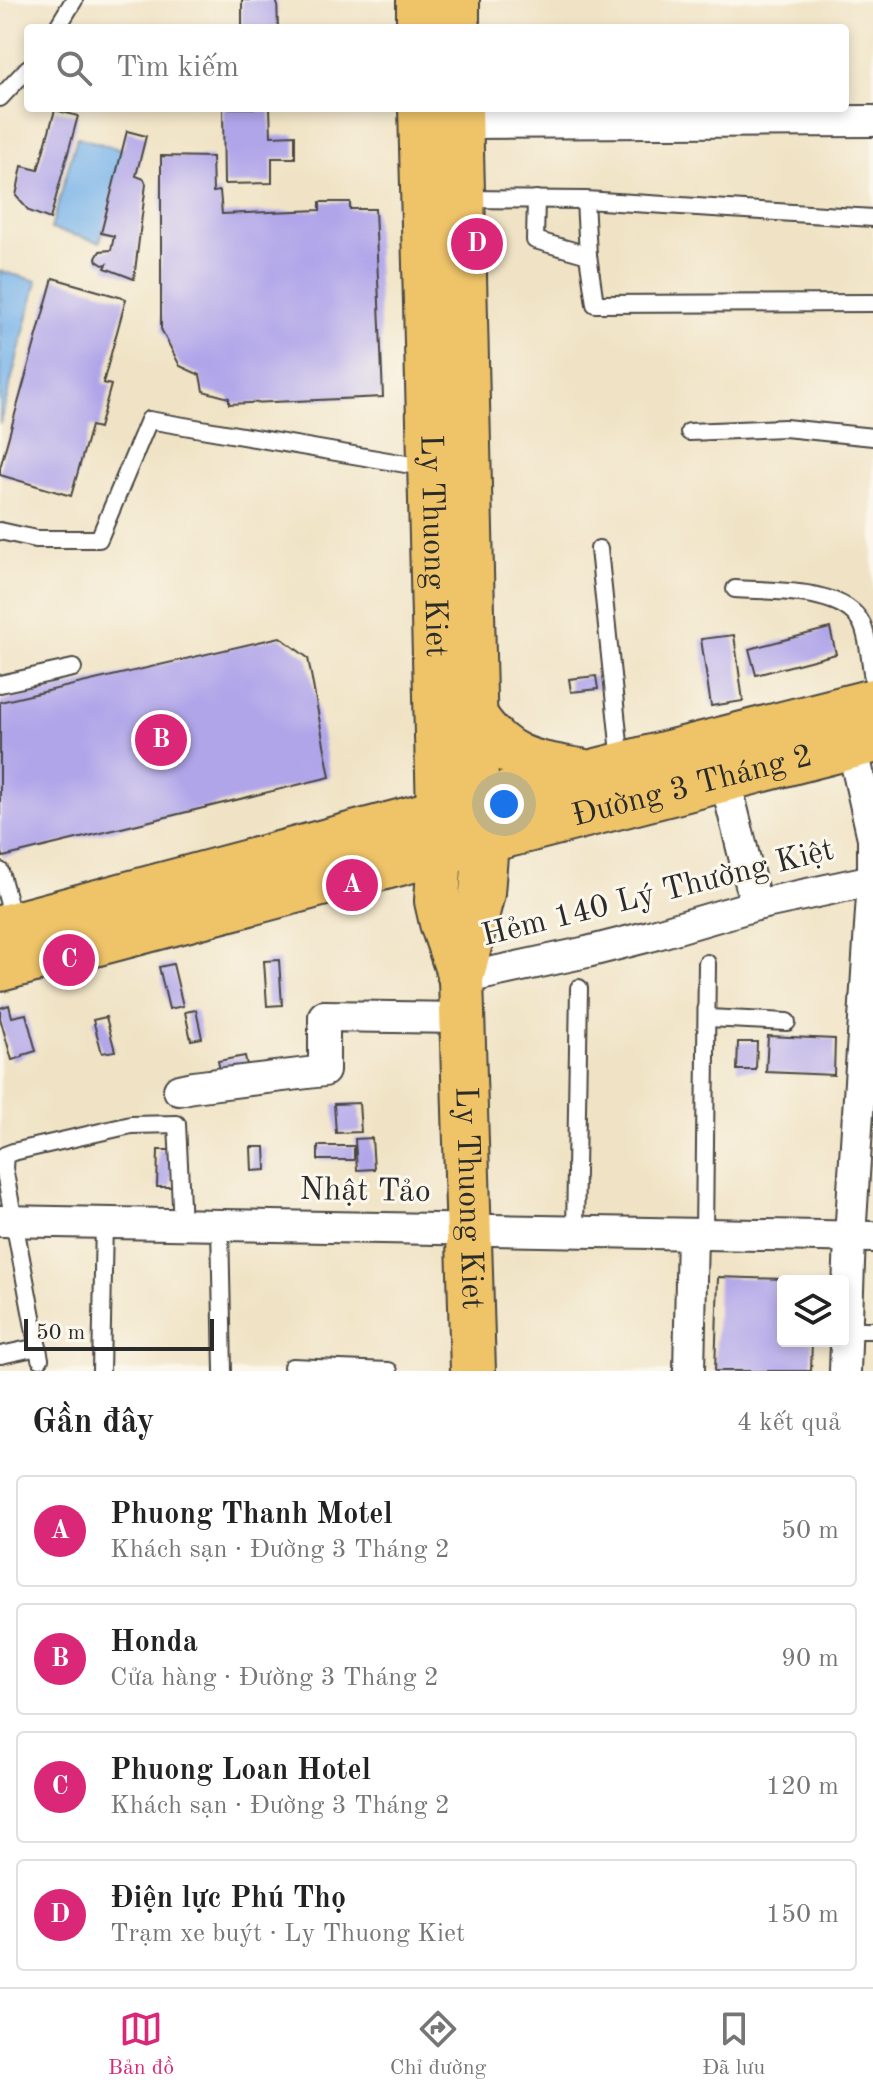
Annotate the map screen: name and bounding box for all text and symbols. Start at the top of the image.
search box [24,24,849,112]
icon: search [52,46,96,90]
text: Tìm kiếm [116,53,239,83]
pin: D [451,214,503,274]
street label: Ly Thuong Kiet [413,434,451,658]
pin: B [135,710,187,770]
street label: Đường 3 Tháng 2 [569,741,816,833]
your location [484,784,524,824]
street label: Hẻm 140 Lý Thường Kiệt [479,835,837,953]
pin: A [326,855,378,915]
pin: C [43,930,95,990]
street label: Ly Thuong Kiet [448,1086,487,1310]
street label: Nhật Tảo [299,1175,431,1209]
map controls [777,1275,849,1347]
button: layers [777,1275,849,1347]
scale bar [24,1315,214,1351]
text: 50 m [36,1322,85,1344]
text: Gần đây [32,1406,155,1440]
text: 4 kết quả [737,1410,841,1436]
text: Phuong Thanh Motel [110,1500,393,1530]
text: A [50,1518,70,1544]
text: 50 m [781,1518,839,1544]
text: Khách sạn · Đường 3 Tháng 2 [110,1537,450,1563]
text: Honda [110,1628,198,1658]
text: B [51,1646,69,1672]
text: 90 m [781,1646,839,1672]
text: Cửa hàng · Đường 3 Tháng 2 [110,1665,439,1691]
text: Phuong Loan Hotel [110,1756,371,1786]
text: C [51,1774,69,1800]
text: 120 m [766,1774,839,1800]
text: Khách sạn · Đường 3 Tháng 2 [110,1793,450,1819]
text: Điện lực Phú Thọ [110,1884,346,1914]
text: D [50,1902,70,1928]
text: 150 m [766,1902,839,1928]
text: Trạm xe buýt · Ly Thuong Kiet [110,1921,465,1947]
tab: Bản đồ [108,2007,174,2082]
tab: Chỉ đường [390,2007,486,2082]
tab: Đã lưu [702,2007,765,2082]

